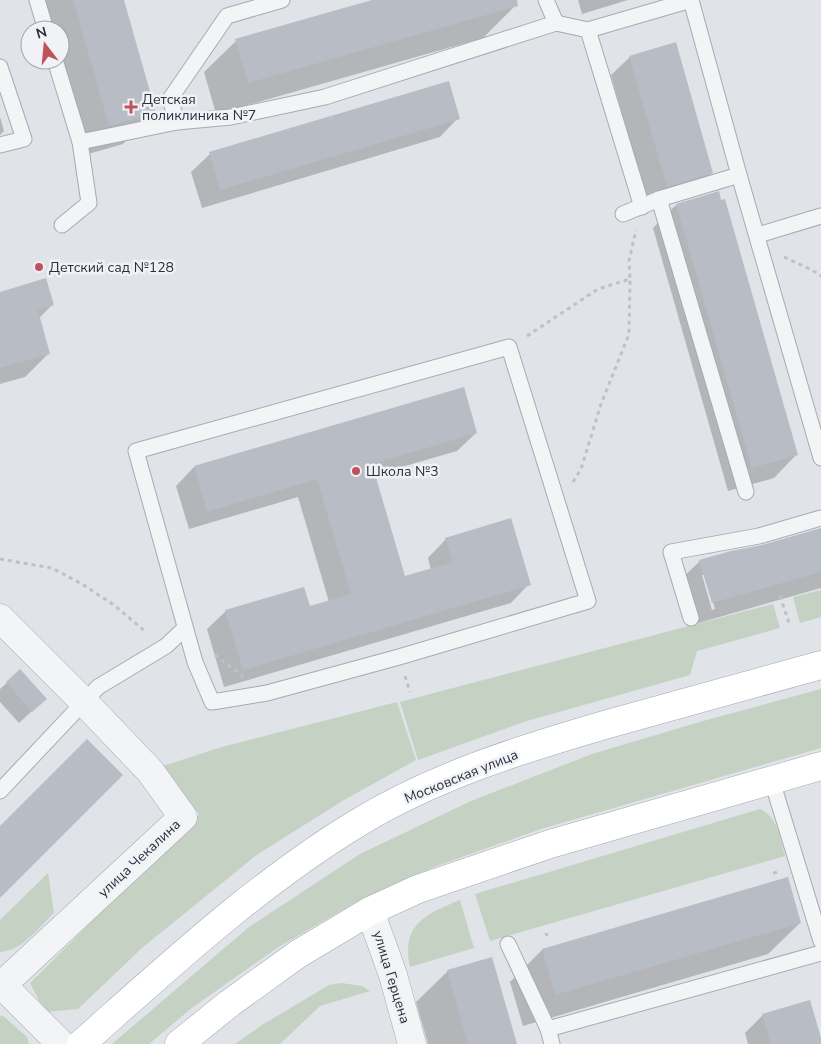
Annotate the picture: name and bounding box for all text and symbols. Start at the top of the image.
north arrow [20,20,70,70]
text: N [34,22,49,44]
place label: Детская поликлиника №7 [142,90,256,125]
marker: Детская поликлиника №7 [124,100,138,114]
place label: Детский сад №128 [49,258,174,277]
marker: Детский сад №128 [33,261,45,273]
place label: Школа №3 [366,462,439,481]
marker: Школа №3 [350,465,362,477]
street label: Московская улица [401,745,521,808]
street label: улица Чекалина [94,815,185,902]
street label: улица Герцена [368,928,415,1026]

